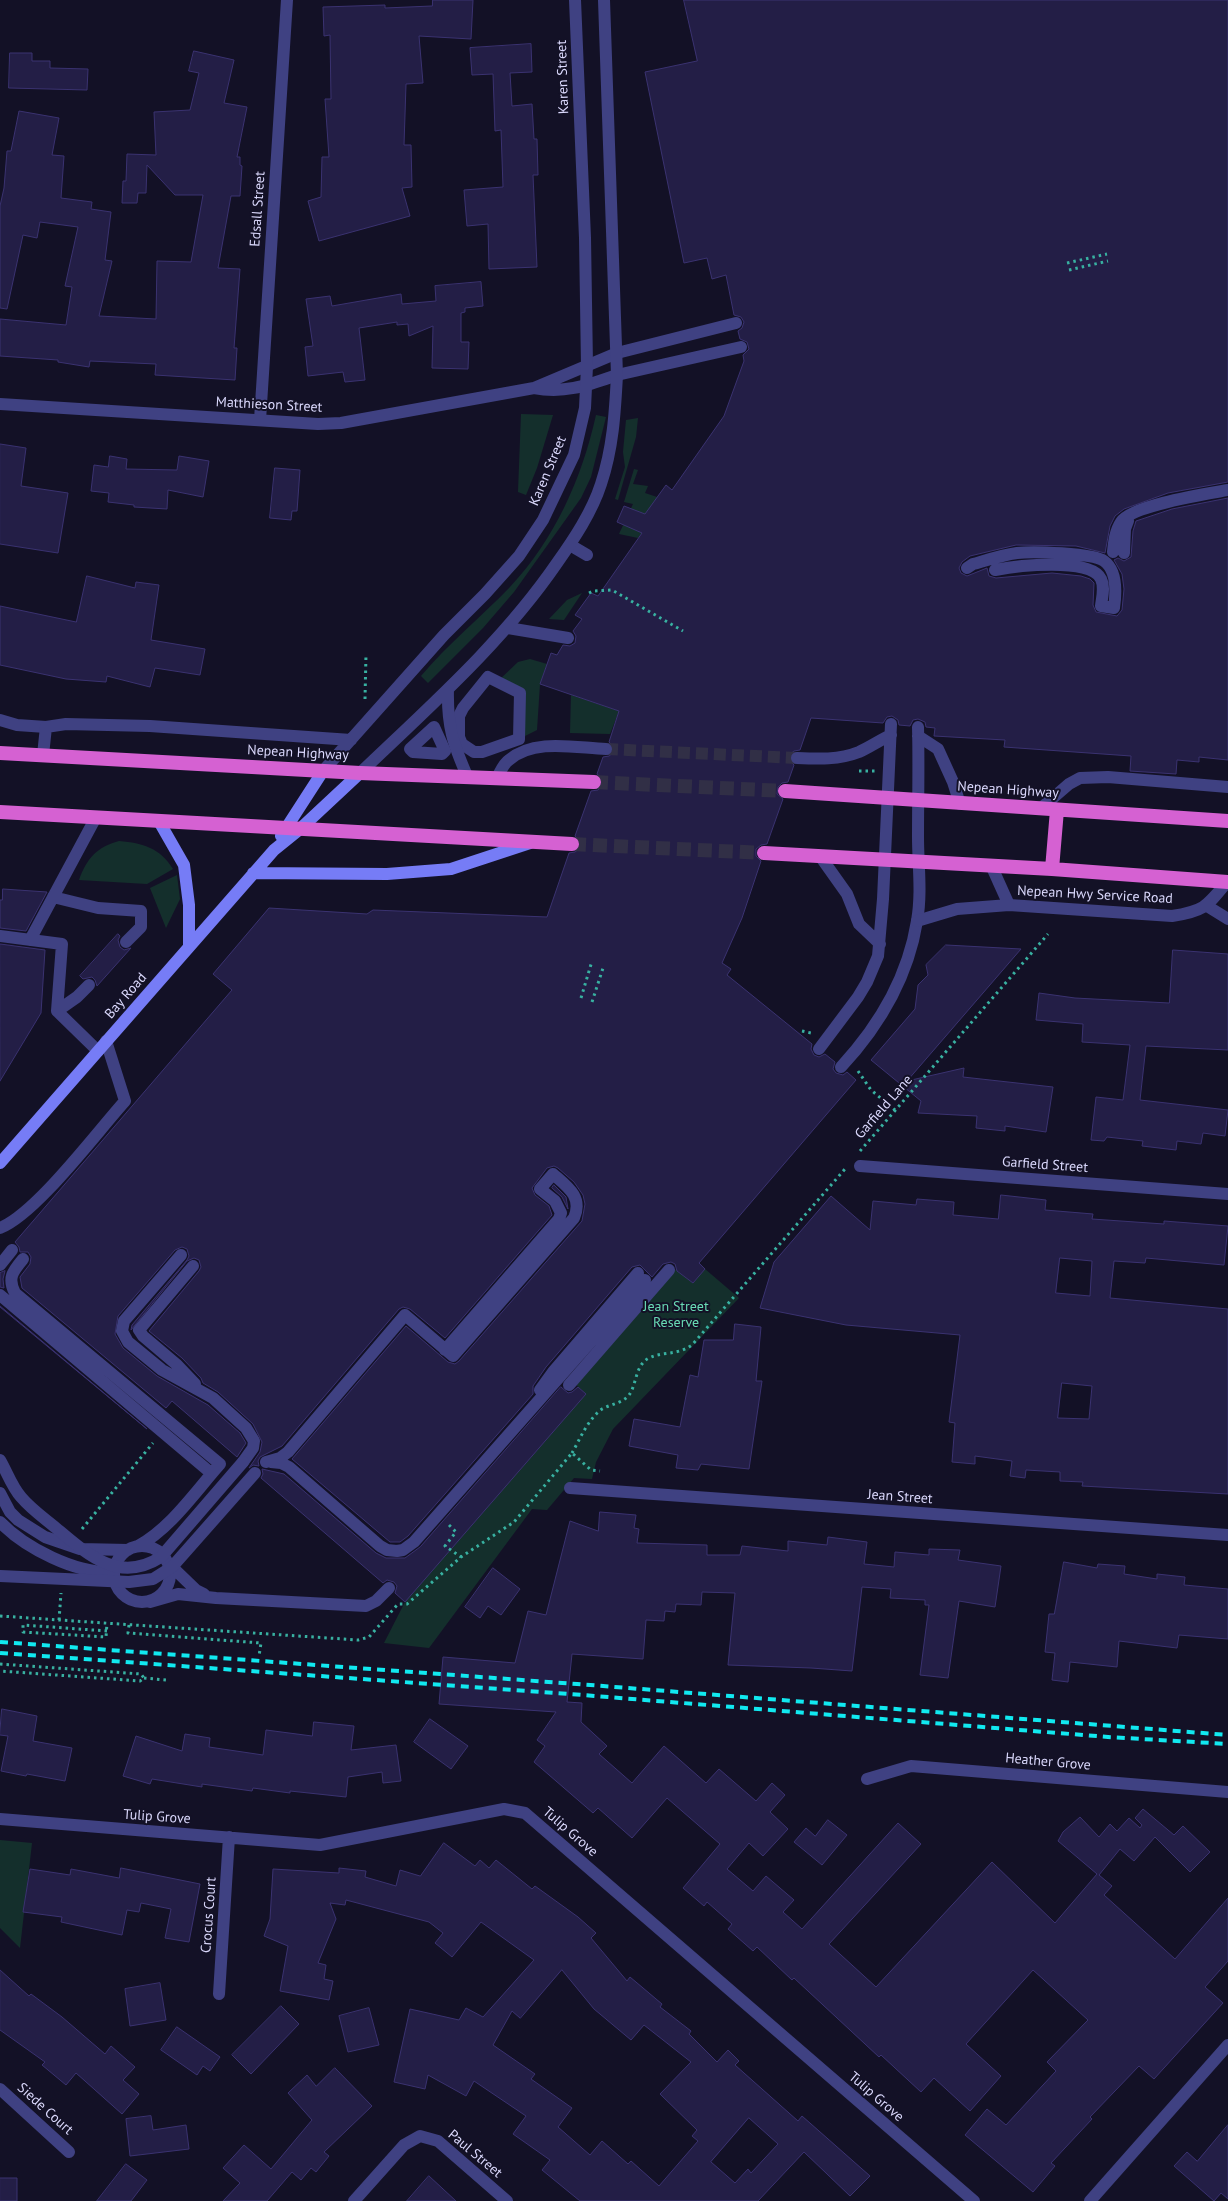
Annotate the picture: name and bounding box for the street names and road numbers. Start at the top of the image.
street label: Karen Street [553,40,573,114]
street label: Edsall Street [247,171,269,247]
street label: Matthieson Street [215,394,323,416]
street label: Karen Street [526,434,570,508]
street label: Nepean Highway [247,742,349,764]
street label: Nepean Highway [957,778,1059,802]
street label: Nepean Hwy Service Road [1017,883,1173,907]
street label: Bay Road [102,970,150,1022]
street label: Garfield Lane [852,1072,916,1142]
street label: Garfield Street [1001,1154,1089,1176]
street label: Jean Street [867,1486,933,1508]
street label: Heather Grove [1005,1750,1091,1774]
street label: Tulip Grove [539,1804,601,1860]
street label: Tulip Grove [123,1806,191,1828]
street label: Crocus Court [198,1877,220,1953]
street label: Tulip Grove [845,2069,907,2125]
street label: Siede Court [14,2080,76,2138]
street label: Paul Street [445,2127,505,2181]

